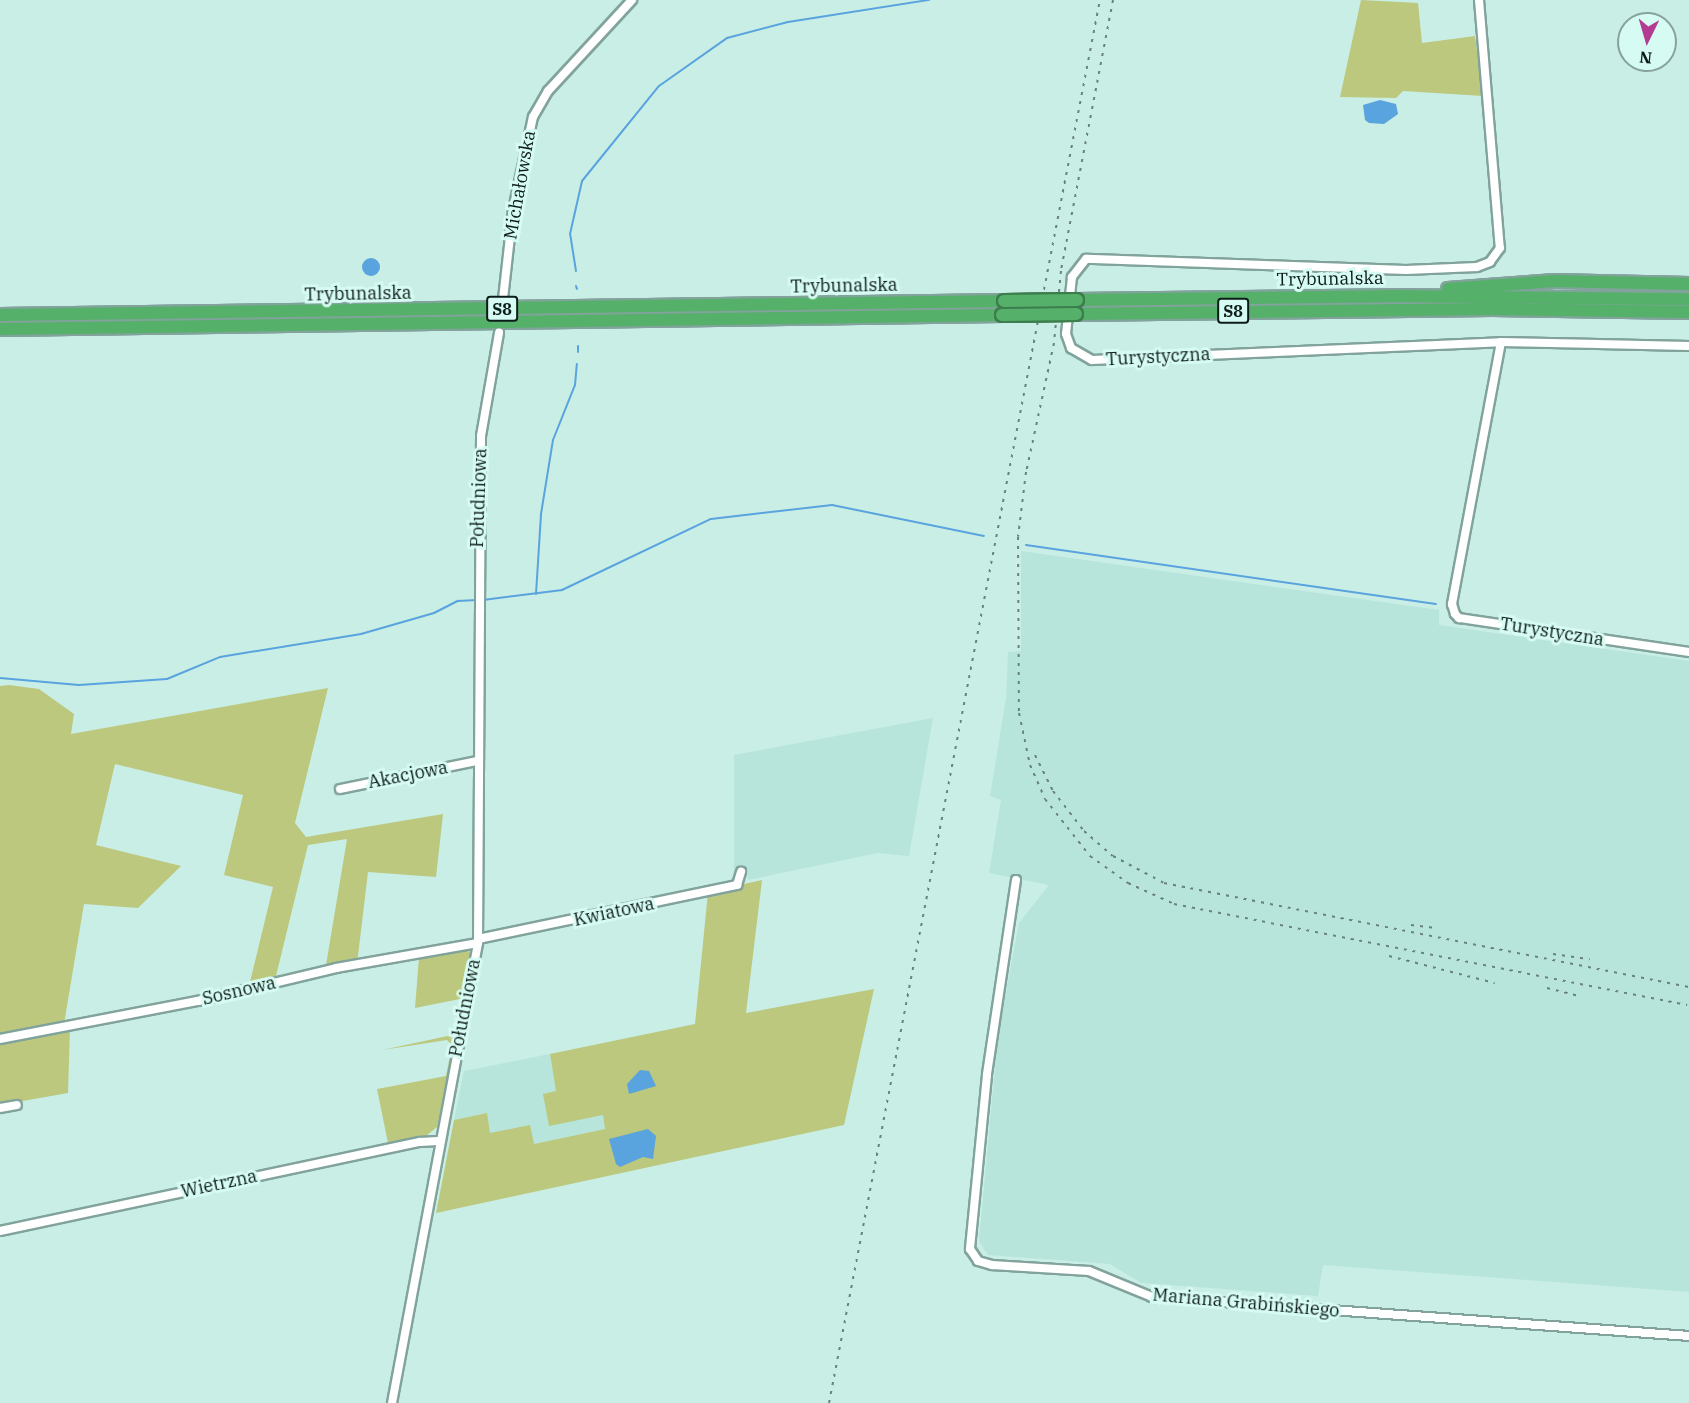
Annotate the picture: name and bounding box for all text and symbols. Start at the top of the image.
north arrow [1617,12,1677,72]
text: N [1638,47,1653,68]
street label: Michałowska [500,129,540,241]
street label: Trybunalska [1276,267,1384,291]
street label: Trybunalska [790,274,898,298]
street label: Trybunalska [304,282,412,306]
road number: S8 [486,296,518,322]
road number: S8 [1216,298,1250,324]
street label: Turystyczna [1105,343,1211,371]
street label: Południowa [466,448,492,548]
street label: Turystyczna [1499,613,1605,651]
street label: Akacjowa [366,757,450,793]
street label: Kwiatowa [572,893,656,931]
street label: Południowa [445,957,485,1059]
street label: Sosnowa [200,972,278,1010]
street label: Wietrzna [179,1165,259,1203]
street label: Mariana Grabińskiego [1152,1284,1340,1322]

